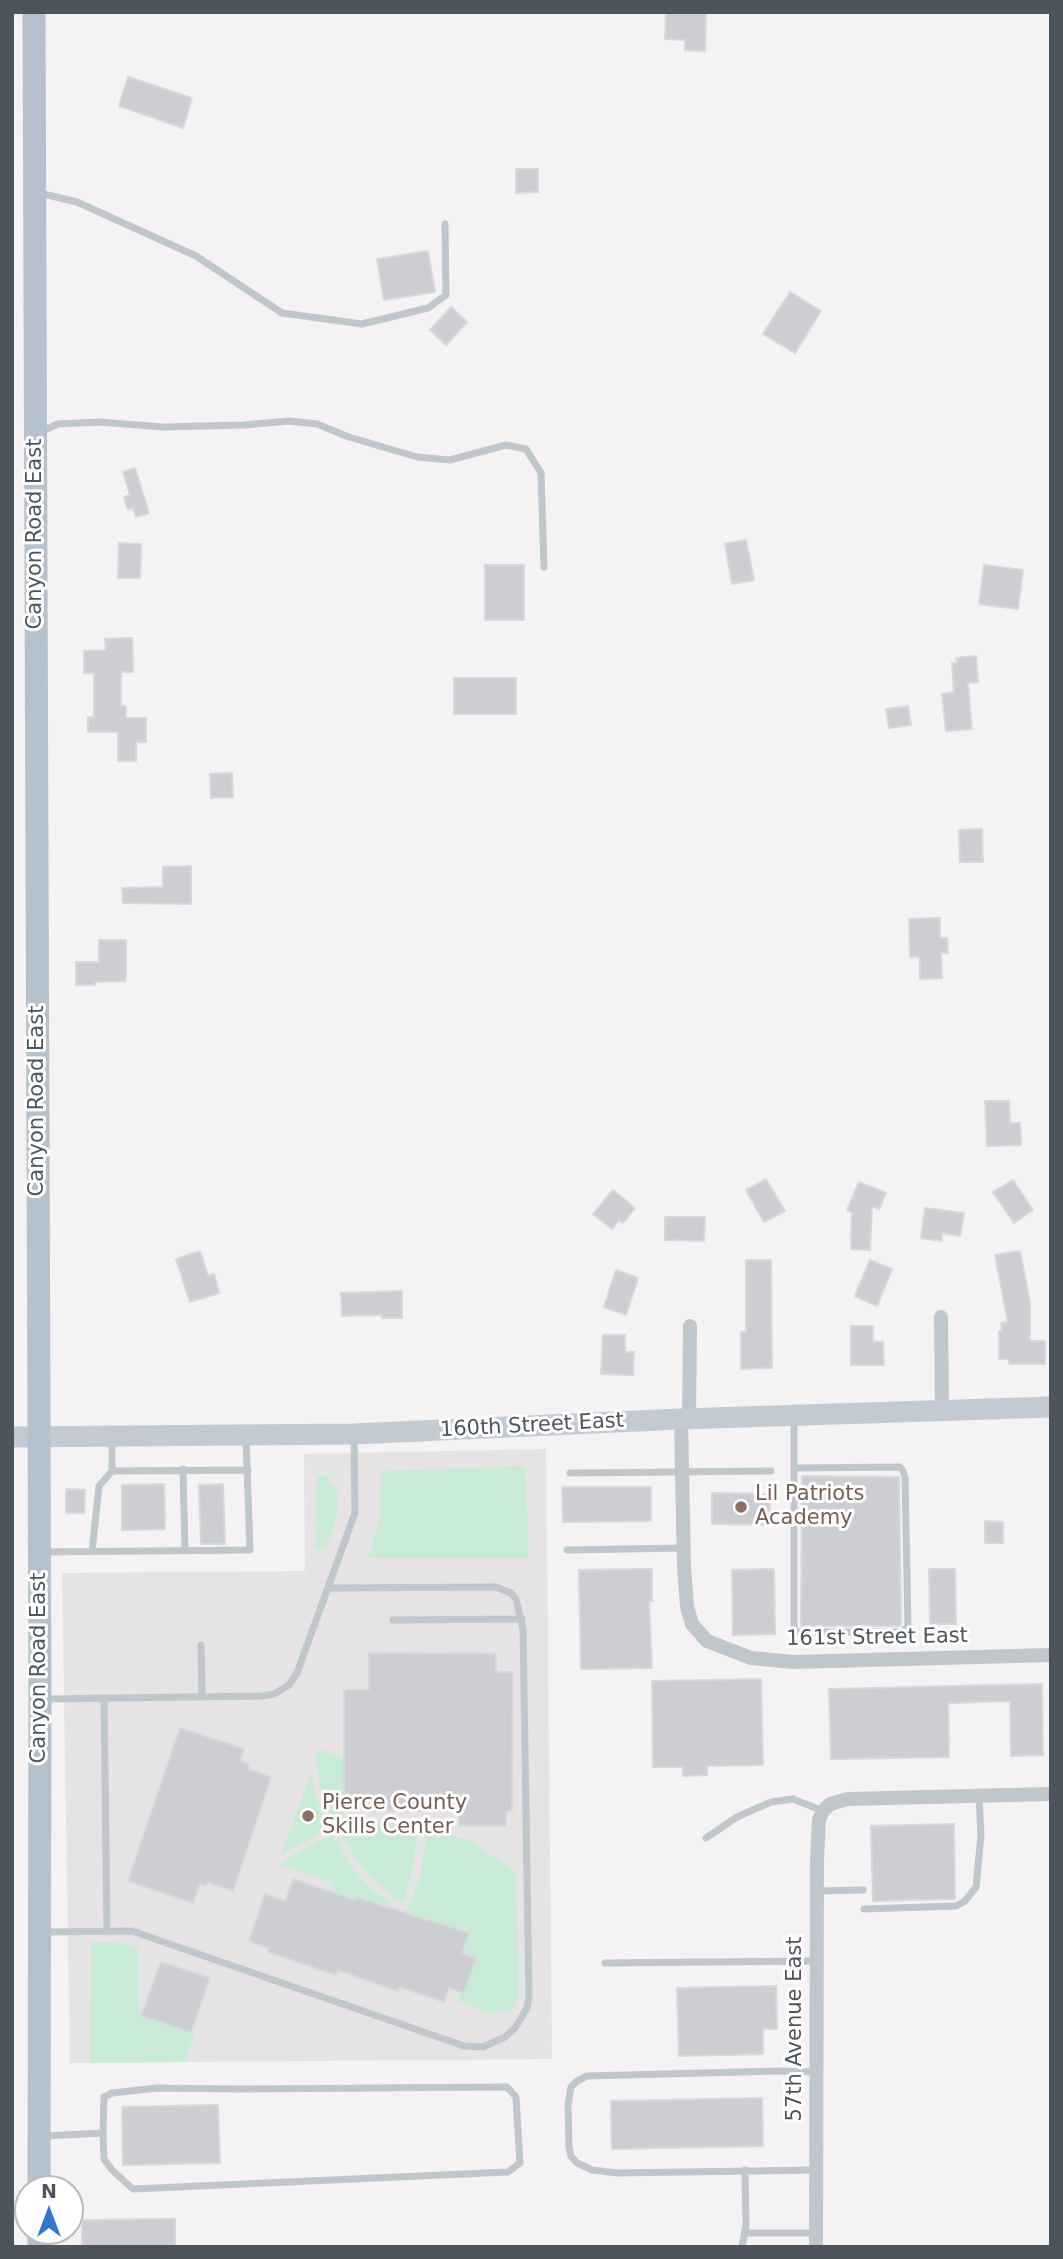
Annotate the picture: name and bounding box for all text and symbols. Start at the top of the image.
street label: Canyon Road East [23,439,49,629]
street label: Canyon Road East [25,1006,51,1196]
street label: 160th Street East [439,1409,625,1443]
place label: Lil Patriots Academy [755,1482,864,1532]
marker: Lil Patriots Academy [733,1499,749,1515]
street label: Canyon Road East [27,1573,53,1763]
street label: 161st Street East [786,1624,968,1652]
place label: Pierce County Skills Center [322,1791,467,1841]
marker: Pierce County Skills Center [300,1808,316,1824]
street label: 57th Avenue East [783,1937,809,2121]
north arrow [14,2175,84,2245]
text: N [41,2180,57,2202]

